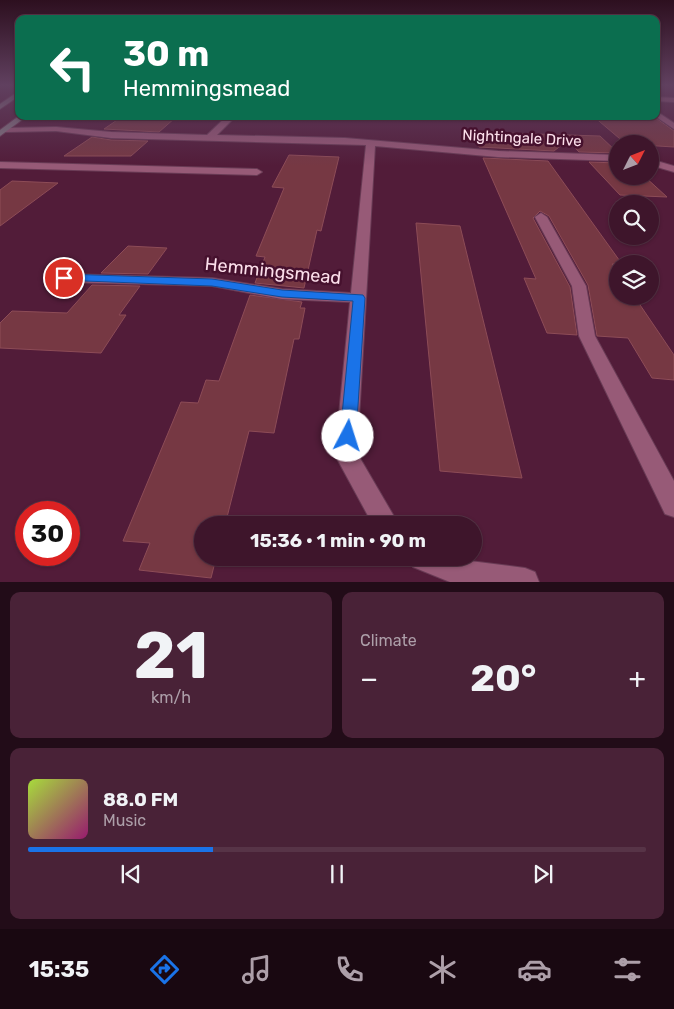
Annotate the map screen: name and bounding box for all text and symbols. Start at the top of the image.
text: 30 m [123,33,209,75]
icon: left [40,35,105,100]
text: Hemmingsmead [123,75,290,102]
street label: Nightingale Drive [462,126,582,150]
north arrow [609,135,659,185]
map controls [609,135,659,305]
button: search [609,195,659,245]
street label: Hemmingsmead [204,253,342,289]
button: layers [609,255,659,305]
pin [43,257,85,299]
icon: arrive [50,264,78,292]
position arrow [321,409,373,461]
speed limit sign: 30 [15,501,80,566]
text: 15:36 · 1 min · 90 m [250,529,426,552]
text: 21 [134,617,208,694]
text: Climate [360,631,417,650]
text: 20° [470,655,536,701]
text: − [360,662,378,695]
text: + [629,662,646,695]
text: km/h [151,688,191,707]
text: 88.0 FM [103,788,178,811]
text: Music [103,811,146,830]
icon: previous [117,860,145,888]
icon: pause [323,860,351,888]
icon: next [529,860,557,888]
icon: directions [147,952,182,987]
icon: music [239,952,274,987]
icon: phone [332,952,367,987]
icon: climate [425,952,460,987]
icon: car [517,952,552,987]
icon: filters [610,952,645,987]
text: 15:35 [29,956,89,983]

